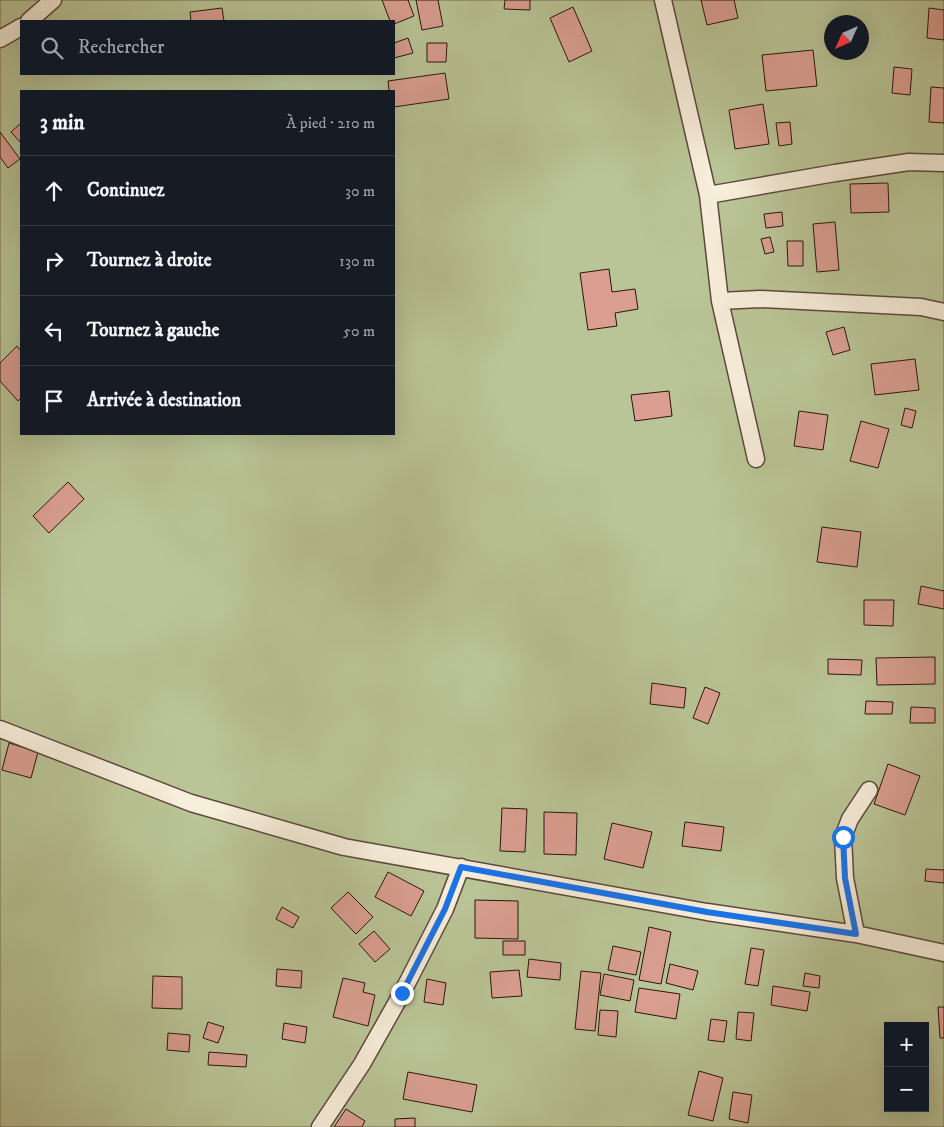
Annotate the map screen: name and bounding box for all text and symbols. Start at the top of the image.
north arrow [824,15,869,60]
search box [20,20,395,75]
icon: search [38,34,66,62]
text: Rechercher [78,36,164,59]
text: 3 min [40,110,85,136]
text: À pied · 210 m [286,113,375,133]
icon: ahead [40,177,68,205]
text: Continuez [87,179,165,202]
text: 30 m [345,181,375,201]
icon: right [40,247,68,275]
text: Tournez à droite [87,249,212,272]
text: 130 m [339,251,375,271]
icon: left [40,317,68,345]
text: Tournez à gauche [87,319,219,342]
text: 50 m [343,321,375,341]
icon: arrive [40,387,68,415]
text: Arrivée à destination [87,389,241,412]
route start [832,826,855,849]
route end [391,982,414,1005]
map controls [884,1022,929,1112]
button: + [884,1022,929,1067]
button: − [884,1067,929,1112]

